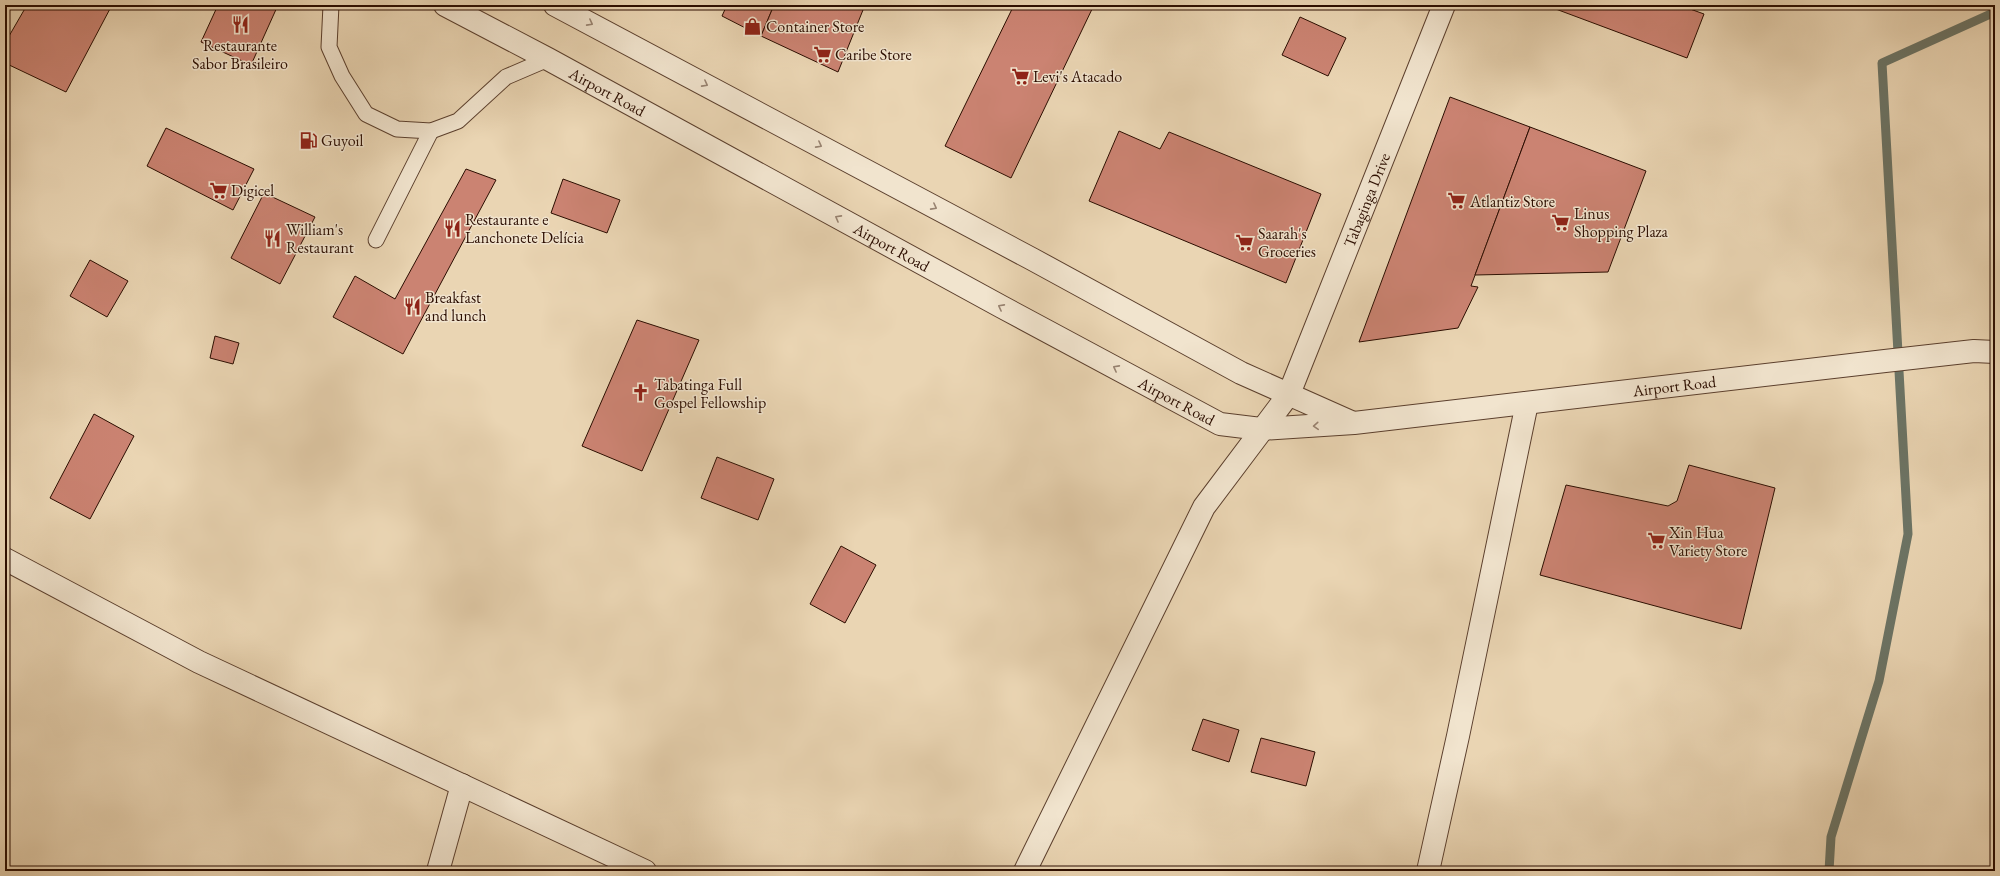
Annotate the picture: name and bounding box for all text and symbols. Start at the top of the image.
restaurant icon: Restaurante Sabor Brasileiro [230,14,250,34]
shop icon: Container Store [743,16,763,36]
place label: Container Store [766,16,864,37]
one-way arrow [586,19,593,26]
place label: Restaurante Sabor Brasileiro [192,35,288,74]
supermarket icon: Caribe Store [812,44,832,64]
place label: Caribe Store [835,44,912,65]
street label: Airport Road [565,62,650,122]
supermarket icon: Levi's Atacado [1010,66,1030,86]
place label: Levi's Atacado [1033,66,1122,87]
one-way arrow [700,80,708,87]
fuel station icon: Guyoil [298,130,318,150]
place label: Guyoil [321,130,364,151]
one-way arrow [815,141,822,148]
street label: Tabaginga Drive [1339,150,1395,250]
supermarket icon: Digicel [208,180,228,200]
place label: Digicel [231,180,274,201]
supermarket icon: Atlantiz Store [1447,191,1467,211]
place label: Atlantiz Store [1469,191,1555,212]
one-way arrow [930,202,937,209]
place label: Linus Shopping Plaza [1574,203,1669,242]
place label: Restaurante e Lanchonete Delícia [465,209,584,248]
supermarket icon: Linus Shopping Plaza [1551,212,1571,232]
one-way arrow [835,215,842,222]
street label: Airport Road [849,217,934,277]
restaurant icon: Restaurante e Lanchonete Delícia [442,218,462,238]
place label: William's Restaurant [286,219,354,258]
place label: Saarah's Groceries [1258,223,1316,262]
restaurant icon: William's Restaurant [263,228,283,248]
supermarket icon: Saarah's Groceries [1235,232,1255,252]
place label: Breakfast and lunch [425,287,487,326]
restaurant icon: Breakfast and lunch [402,296,422,316]
one-way arrow [998,304,1005,312]
one-way arrow [1113,366,1120,373]
street label: Airport Road [1631,371,1718,401]
street label: Airport Road [1134,372,1219,431]
place label: Tabatinga Full Gospel Fellowship [654,374,766,413]
church icon: Tabatinga Full Gospel Fellowship [631,383,651,403]
one-way arrow [1312,421,1319,430]
place label: Xin Hua Variety Store [1668,522,1747,561]
supermarket icon: Xin Hua Variety Store [1646,531,1666,551]

